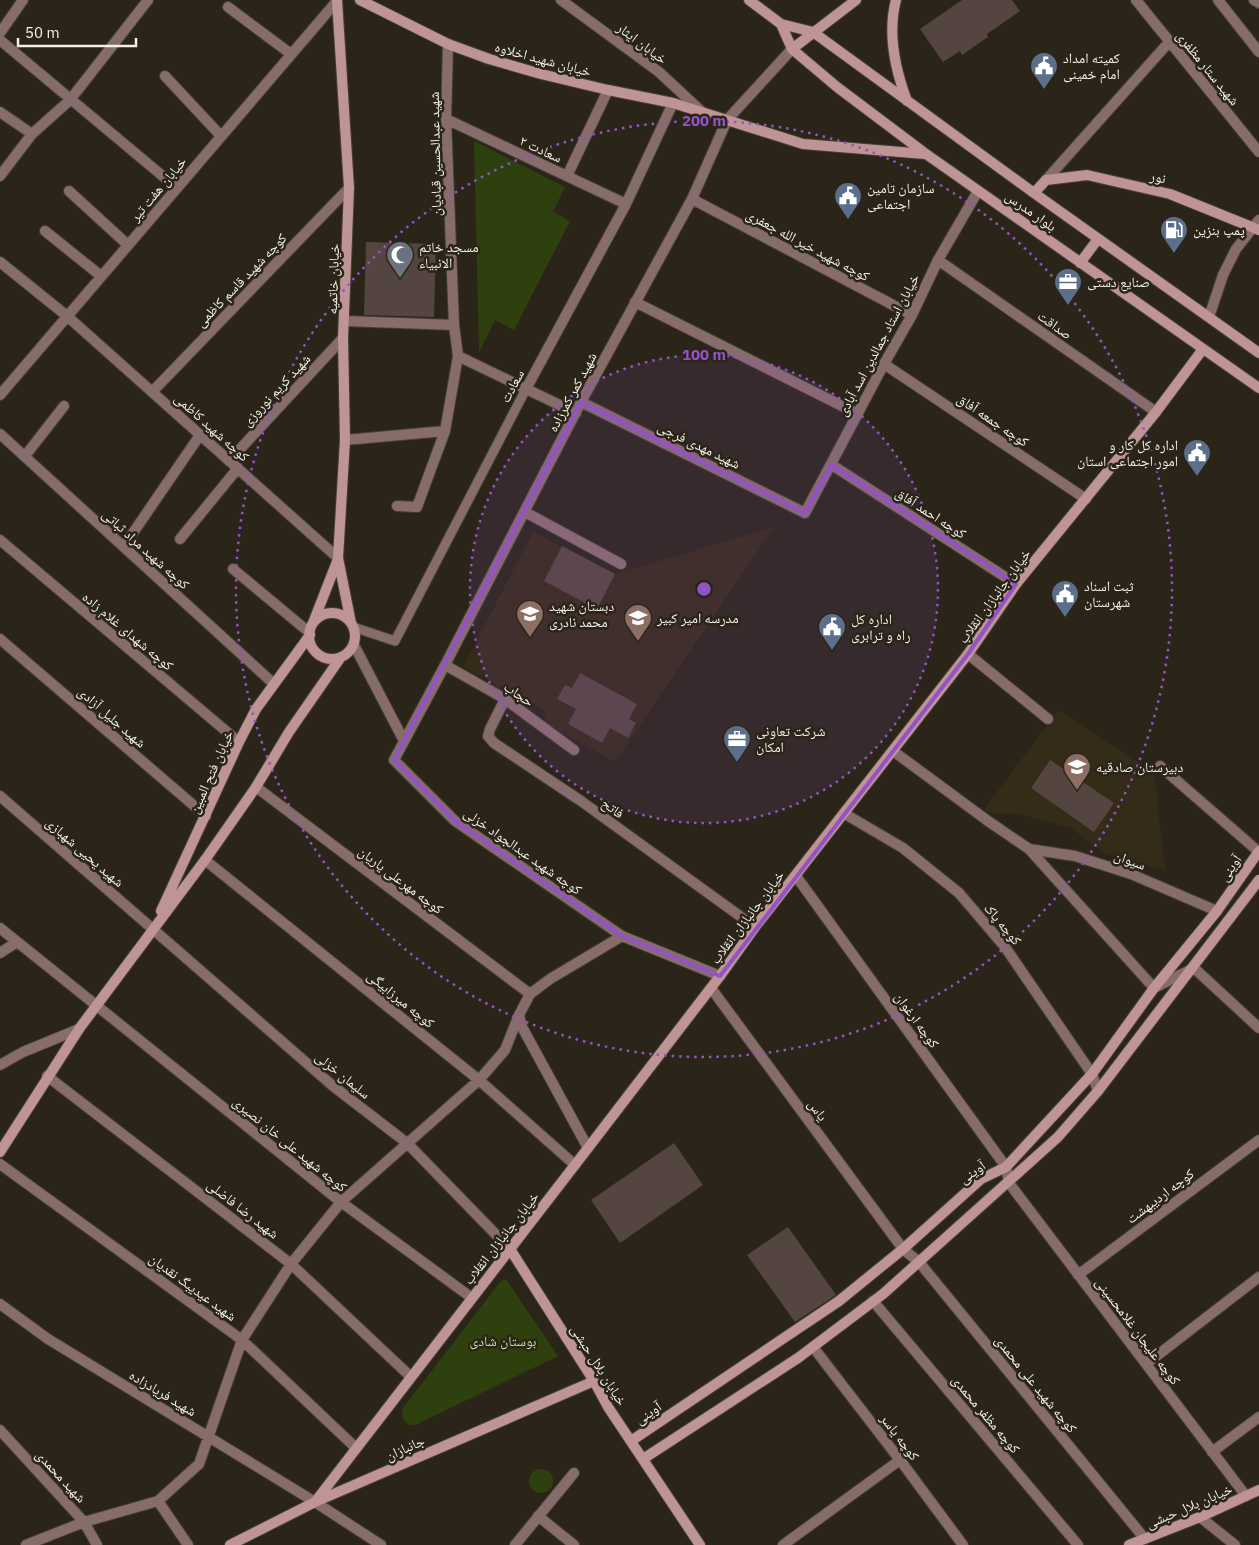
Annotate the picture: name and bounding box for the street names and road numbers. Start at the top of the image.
street label: خیابان ایثار [612,18,671,68]
street label: شهید ستار مظفری [1172,27,1244,109]
street label: خیابان شهید اخلاوه [493,38,593,81]
street label: شهید عبدالحسین قبادیان [425,92,445,216]
street label: سعادت ۲ [517,131,565,167]
street label: خیابان هفت تیر [125,153,190,226]
street label: نور [1147,166,1168,187]
street label: بلوار مدرس [1002,187,1060,235]
street label: کوچه شهید خیر الله جعفری [743,205,873,285]
street label: کوچه شهید قاسم کاظمی [192,229,291,331]
street label: خیابان خاتمیه [323,243,343,315]
street label: خیابان استاد جمالدین اسد آبادی [833,271,923,419]
street label: صداقت [1034,307,1076,343]
street label: شهید کمر کمرزاده [543,349,601,435]
street label: شهید کریم نوروزی [238,350,315,431]
street label: سعادت [496,366,528,406]
street label: کوچه شهید کاظمی [171,389,253,465]
street label: کوچه جمعه آفاق [954,389,1033,451]
street label: شهید مهدی فرجی [655,417,743,473]
street label: کوچه احمد آفاق [892,483,970,543]
street label: کوچه شهید مراد ثباتی [98,505,194,593]
street label: خیابان جانبازان انقلاب [954,545,1034,647]
street label: کوچه شهدای غلام زاده [78,588,177,675]
street label: حجاب [500,677,538,711]
street label: شهید جلیل آزادی [74,682,150,752]
street label: خیابان فتح المبین [185,727,238,817]
street label: فاتح [598,794,628,823]
street label: کوچه شهید عبدالجواد خزلی [461,803,586,899]
street label: شهید یحیی شهبازی [42,813,128,891]
street label: کوچه مهرعلی یاریان [355,842,447,918]
street label: سیوان [1112,846,1148,874]
street label: آوینی [1214,851,1246,885]
street label: خیابان جانبازان انقلاب [706,867,788,967]
street label: کوچه پاک [980,899,1026,949]
street label: کوچه میرزابیگی [364,966,439,1032]
street label: کوچه ارغوان [891,988,943,1052]
street label: سلیمان خزلی [312,1047,374,1103]
street label: کوچه شهید علی خان نصیری [229,1092,351,1196]
street label: یاس [804,1096,832,1125]
street label: آوینی [955,1156,989,1188]
street label: کوچه اردیبهشت [1122,1165,1198,1227]
street label: شهید رضا فاضلی [203,1175,283,1243]
street label: خیابان جانبازان انقلاب [459,1188,543,1288]
street label: شهید عیدیبگ نقدیان [146,1249,240,1325]
street label: کوچه علیجان غلامحسینی [1092,1274,1184,1389]
street label: خیابان بلال حبشی [567,1321,631,1409]
street label: کوچه شهید علی محمدی [991,1331,1081,1437]
street label: شهید فریادزاده [126,1366,200,1420]
street label: کوچه مظفر محمدی [948,1371,1024,1457]
street label: آوینی [631,1397,665,1428]
street label: کوچه یاسر [876,1409,924,1464]
street label: جانبازان [383,1431,427,1465]
street label: شهید محمدی [32,1446,90,1506]
street label: خیابان بلال حبشی [1143,1480,1235,1532]

